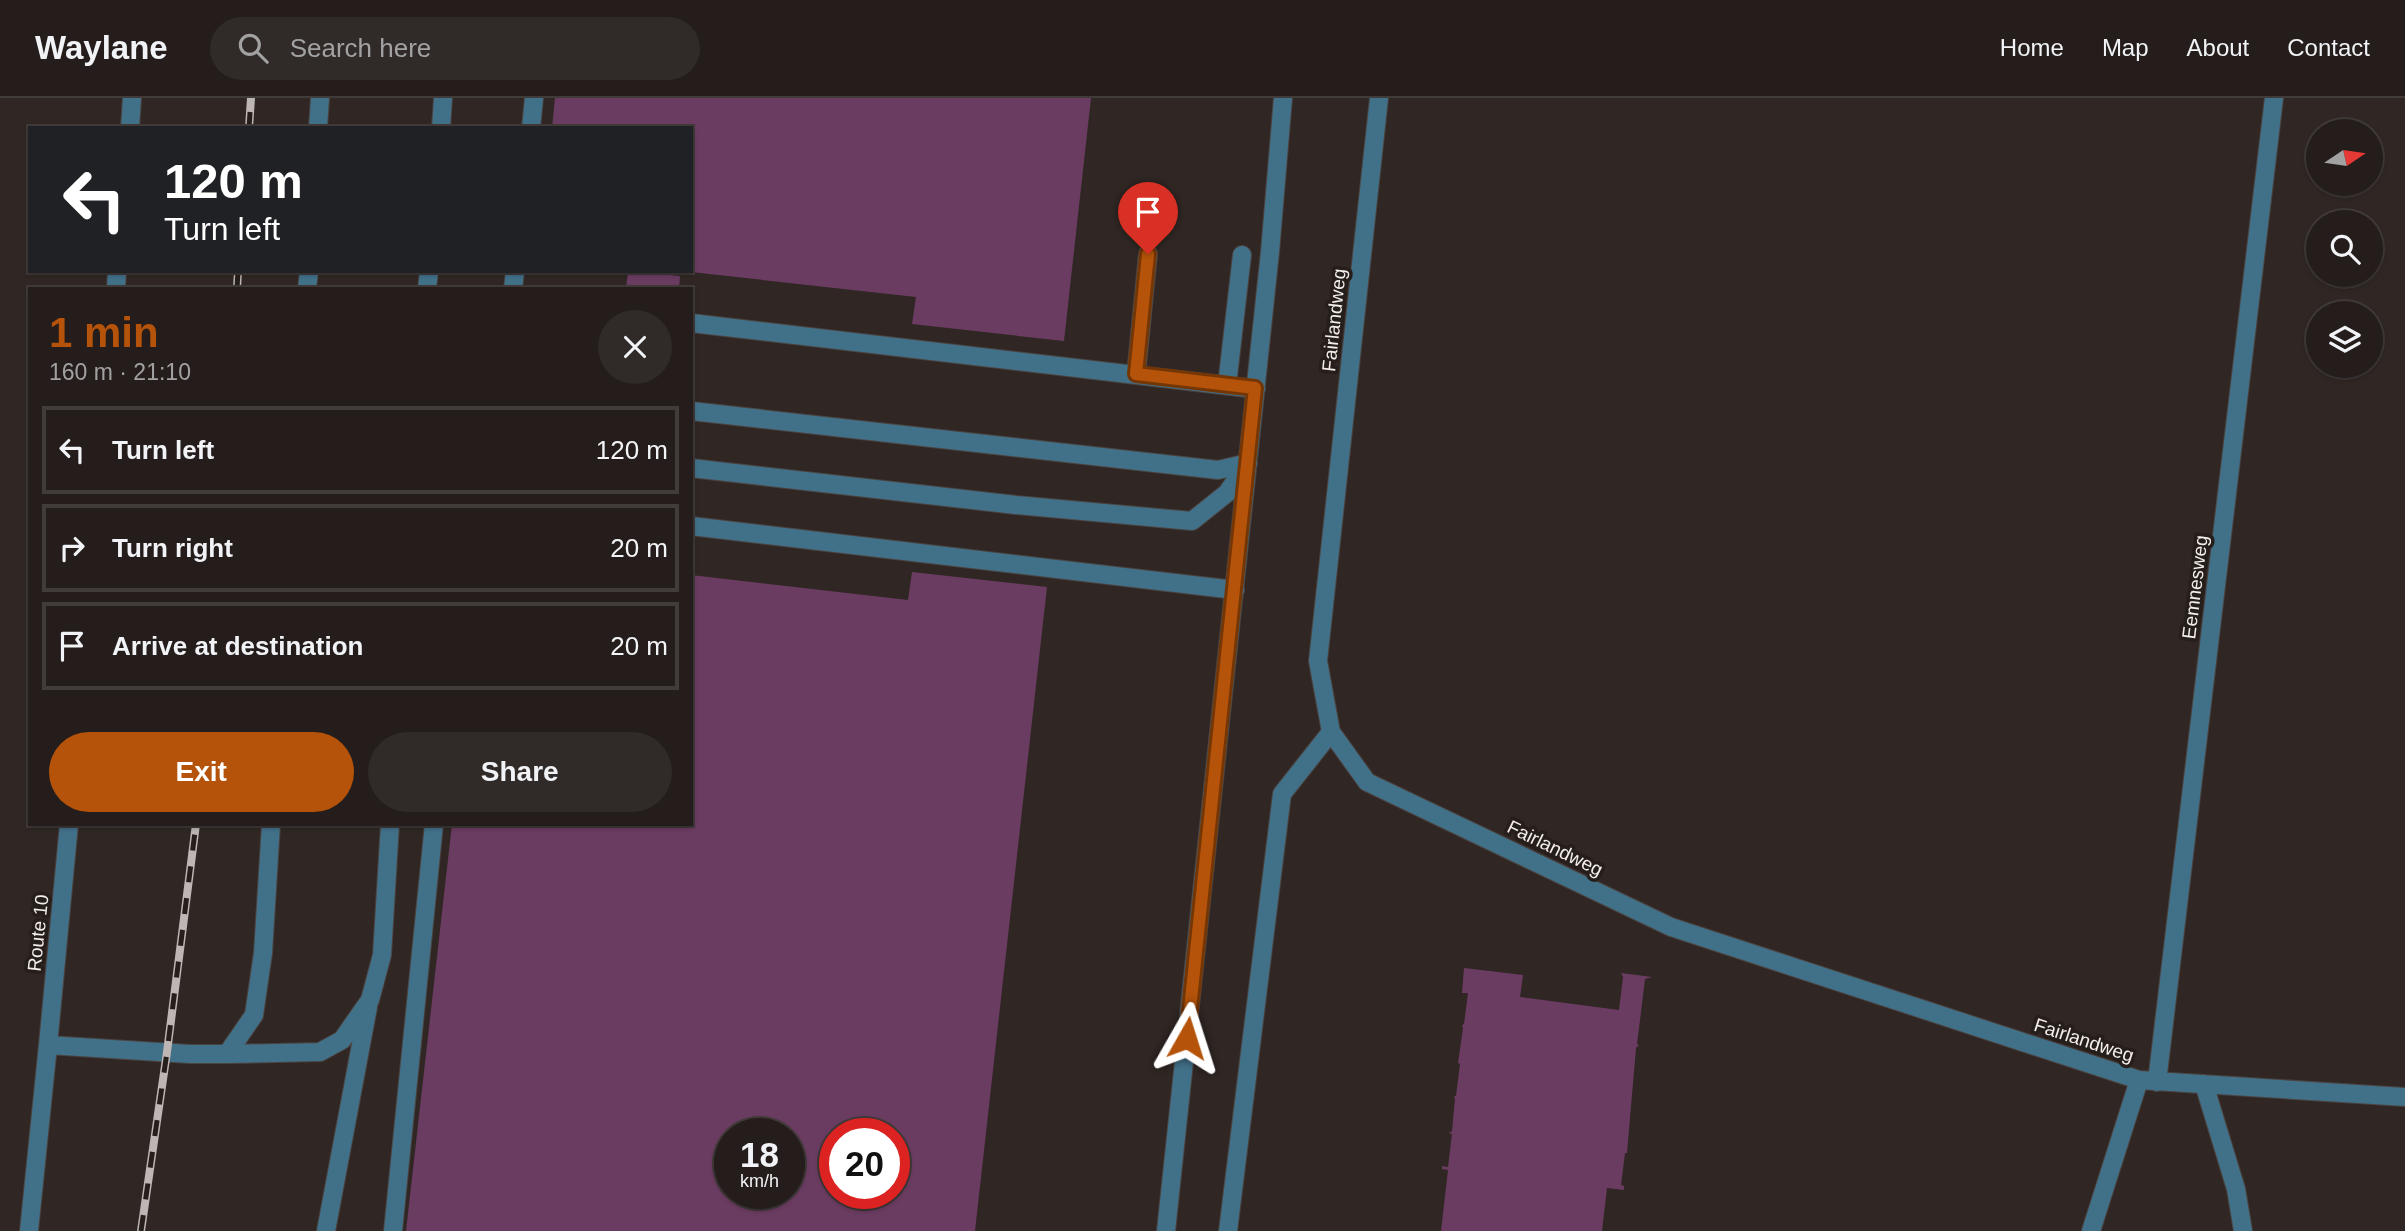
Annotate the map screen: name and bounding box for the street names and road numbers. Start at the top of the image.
street label: Fairlandweg [1318,267,1350,373]
street label: Eemnesweg [2178,534,2212,640]
street label: Fairlandweg [1504,816,1606,880]
street label: Route 10 [24,894,52,972]
street label: Fairlandweg [2032,1014,2136,1066]

